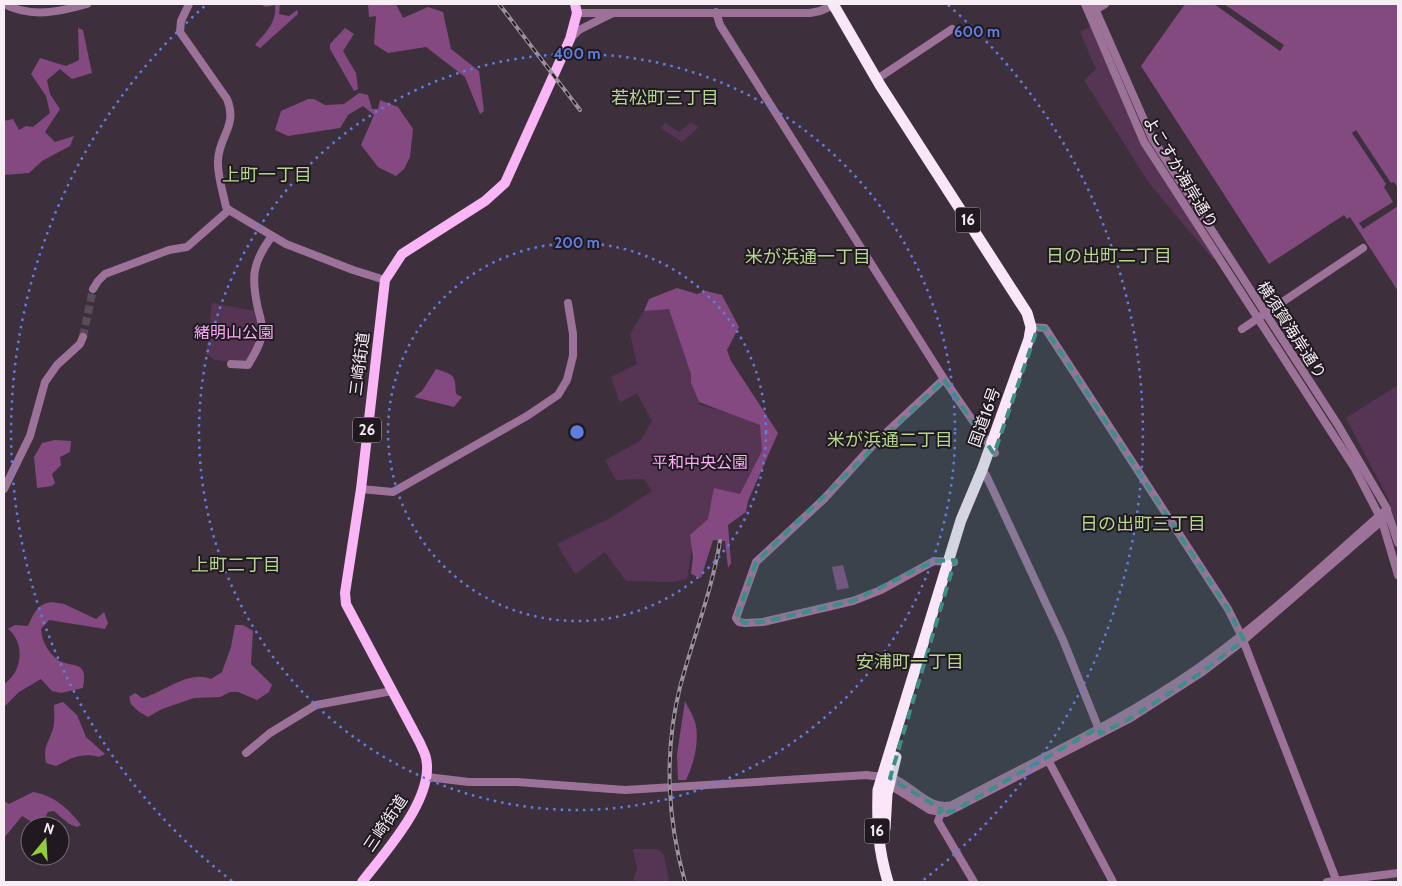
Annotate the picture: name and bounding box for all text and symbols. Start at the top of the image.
text: 600 m [954,23,1000,41]
text: 400 m [554,45,600,63]
district label: 若松町三丁目 [611,87,719,109]
street label: よこすか海岸通り [1140,113,1222,232]
district label: 上町一丁目 [222,164,312,186]
road number: 16 [956,208,980,232]
text: 200 m [554,234,600,252]
district label: 日の出町二丁目 [1046,245,1172,267]
district label: 米が浜通一丁目 [745,246,871,268]
street label: 横須賀海岸通り [1253,278,1330,382]
park label: 緒明山公園 [194,323,274,342]
street label: 三崎街道 [346,331,373,397]
street label: 国道16号 [965,385,1004,450]
road number: 26 [353,418,381,442]
centre of rings [568,423,586,441]
district label: 米が浜通二丁目 [827,429,953,451]
park label: 平和中央公園 [652,453,748,472]
district label: 日の出町三丁目 [1080,513,1206,535]
district label: 上町二丁目 [191,554,281,576]
district label: 安浦町一丁目 [856,651,964,673]
street label: 三崎街道 [360,791,411,855]
north arrow [20,816,70,866]
road number: 16 [864,818,890,844]
text: N [42,819,57,839]

